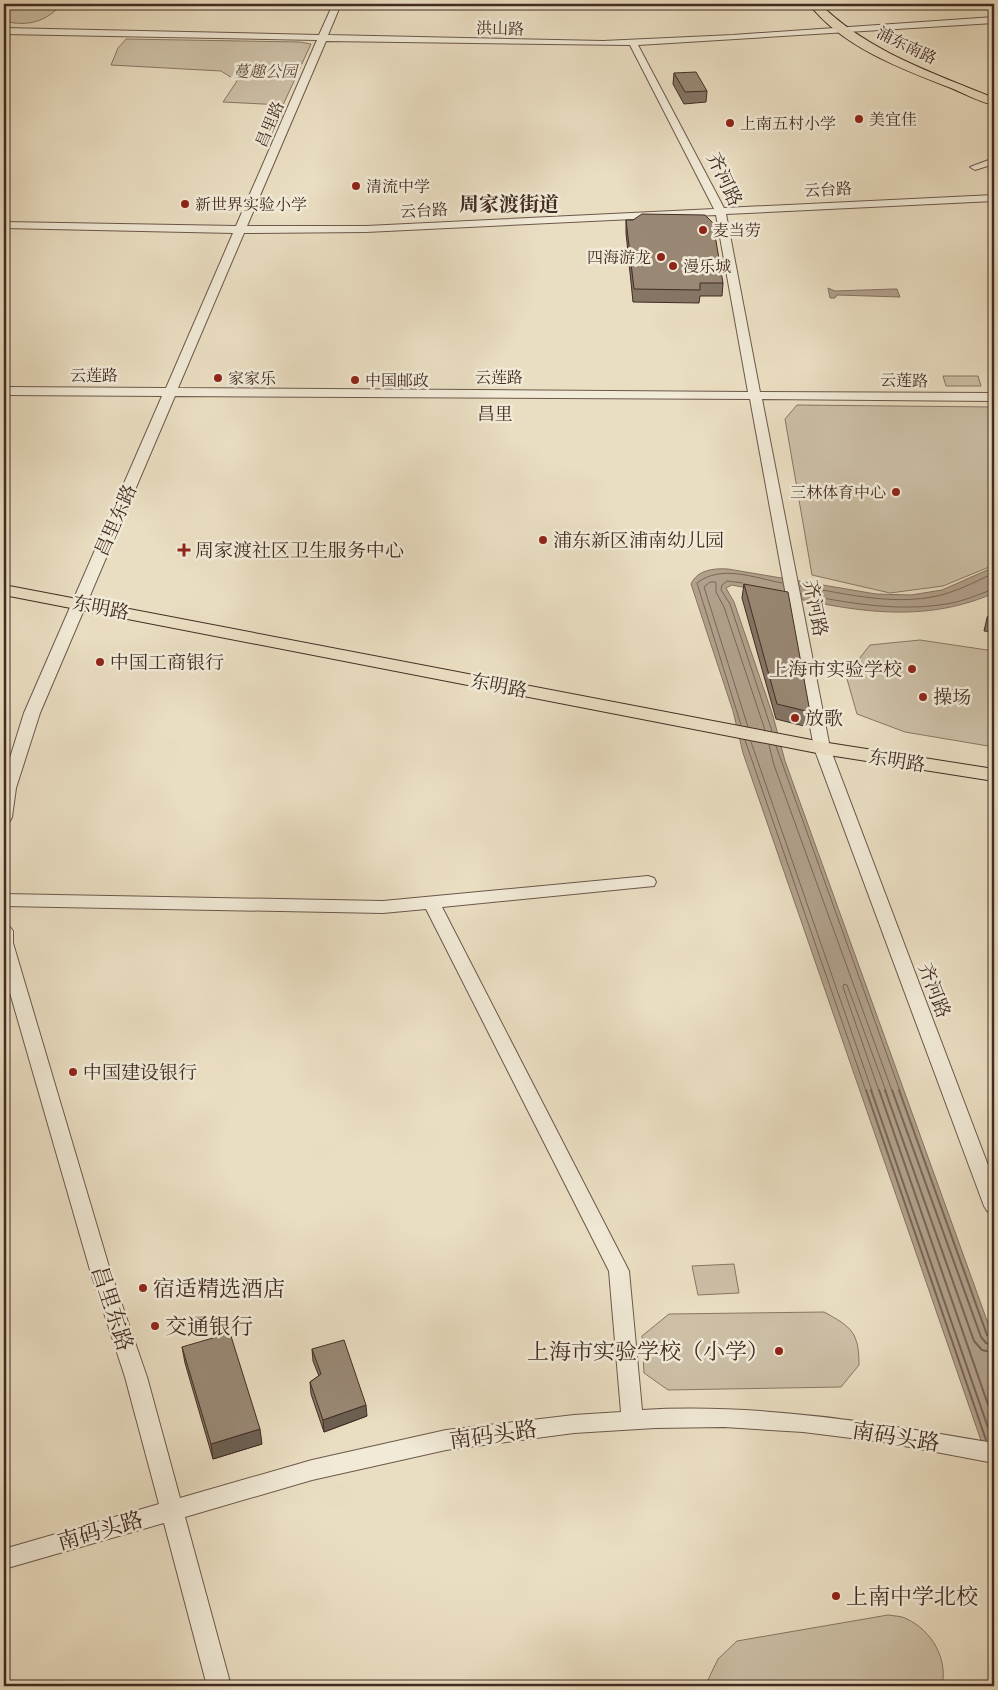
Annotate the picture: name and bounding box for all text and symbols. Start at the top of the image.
street label: 洪山路 [476,19,524,38]
street label: 浦东南路 [874,23,940,68]
park label: 蔓趣公园 [233,62,300,81]
street label: 昌里路 [251,98,288,150]
place label: 美宜佳 [869,110,917,129]
marker: 美宜佳 [853,113,865,125]
place label: 上南五村小学 [740,114,836,133]
marker: 上南五村小学 [724,117,736,129]
street label: 齐河路 [702,149,746,210]
place label: 清流中学 [366,177,430,196]
street label: 云台路 [804,179,852,200]
marker: 清流中学 [350,180,362,192]
district label: 周家渡街道 [459,193,559,216]
place label: 新世界实验小学 [195,195,307,214]
marker: 新世界实验小学 [179,198,191,210]
street label: 云台路 [400,200,448,221]
place label: 麦当劳 [713,221,761,240]
marker: 麦当劳 [697,224,709,236]
place label: 四海游龙 [587,248,651,267]
marker: 四海游龙 [655,251,667,263]
place label: 漫乐城 [683,257,731,276]
marker: 漫乐城 [667,260,679,272]
street label: 云莲路 [70,366,118,385]
street label: 云莲路 [475,368,523,387]
place label: 家家乐 [228,369,276,388]
place label: 中国邮政 [365,371,429,390]
street label: 云莲路 [880,371,928,390]
marker: 家家乐 [212,372,224,384]
marker: 中国邮政 [349,374,361,386]
district label: 昌里 [477,404,513,425]
street label: 昌里东路 [90,481,141,560]
place label: 三林体育中心 [790,483,886,502]
marker: 三林体育中心 [890,486,902,498]
place label: 浦东新区浦南幼儿园 [553,530,724,552]
marker: 浦东新区浦南幼儿园 [537,534,549,546]
place label: 周家渡社区卫生服务中心 [195,540,404,562]
marker: 周家渡社区卫生服务中心 [177,543,191,557]
street label: 齐河路 [799,578,831,638]
street label: 东明路 [71,592,131,624]
place label: 中国工商银行 [110,652,224,674]
marker: 中国工商银行 [94,656,106,668]
place label: 上海市实验学校 [769,659,902,681]
marker: 上海市实验学校 [906,663,918,675]
street label: 东明路 [469,670,529,702]
place label: 操场 [933,687,971,709]
marker: 操场 [917,691,929,703]
place label: 放歌 [805,708,843,730]
marker: 放歌 [789,712,801,724]
street label: 东明路 [867,746,927,776]
street label: 齐河路 [914,960,955,1021]
place label: 中国建设银行 [83,1062,197,1084]
marker: 中国建设银行 [67,1066,79,1078]
street label: 昌里东路 [86,1262,138,1354]
place label: 宿适精选酒店 [153,1276,285,1302]
marker: 宿适精选酒店 [137,1282,149,1294]
place label: 交通银行 [165,1314,253,1340]
marker: 交通银行 [149,1320,161,1332]
place label: 上海市实验学校（小学） [527,1339,769,1365]
marker: 上海市实验学校（小学） [773,1345,785,1357]
street label: 南码头路 [448,1416,539,1454]
street label: 南码头路 [850,1417,941,1457]
street label: 南码头路 [54,1506,146,1556]
place label: 上南中学北校 [846,1584,978,1610]
marker: 上南中学北校 [830,1590,842,1602]

